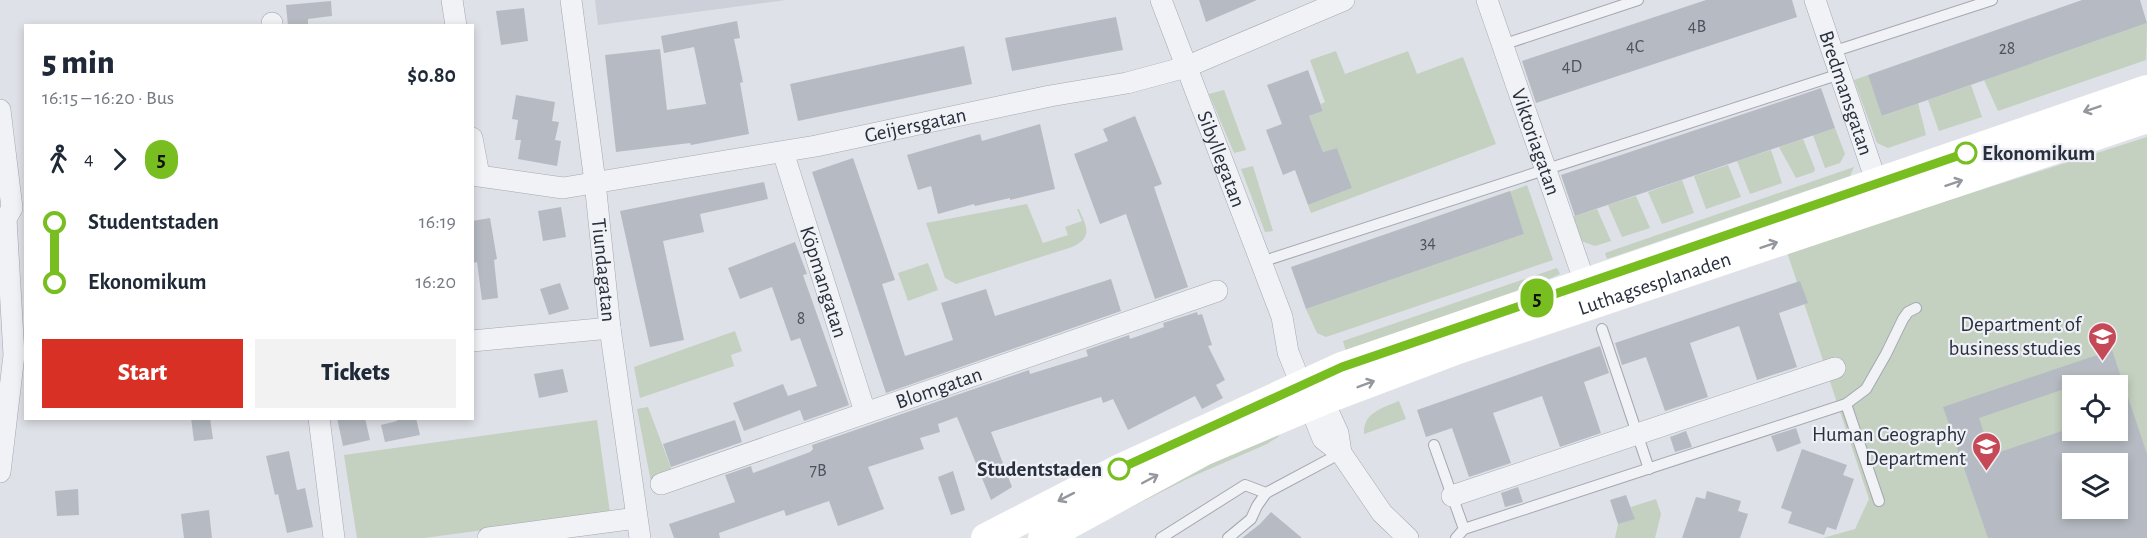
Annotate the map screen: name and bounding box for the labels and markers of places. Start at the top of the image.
marker: Ekonomikum [1955,142,1977,164]
place label: Ekonomikum [1982,143,2095,164]
place label: Department of business studies [1949,314,2083,359]
school or university icon: Department of business studies [2086,320,2118,362]
place label: Human Geography Department [1812,424,1966,469]
school or university icon: Human Geography Department [1971,430,2003,472]
marker: Studentstaden [1108,458,1130,480]
place label: Studentstaden [977,459,1102,480]

